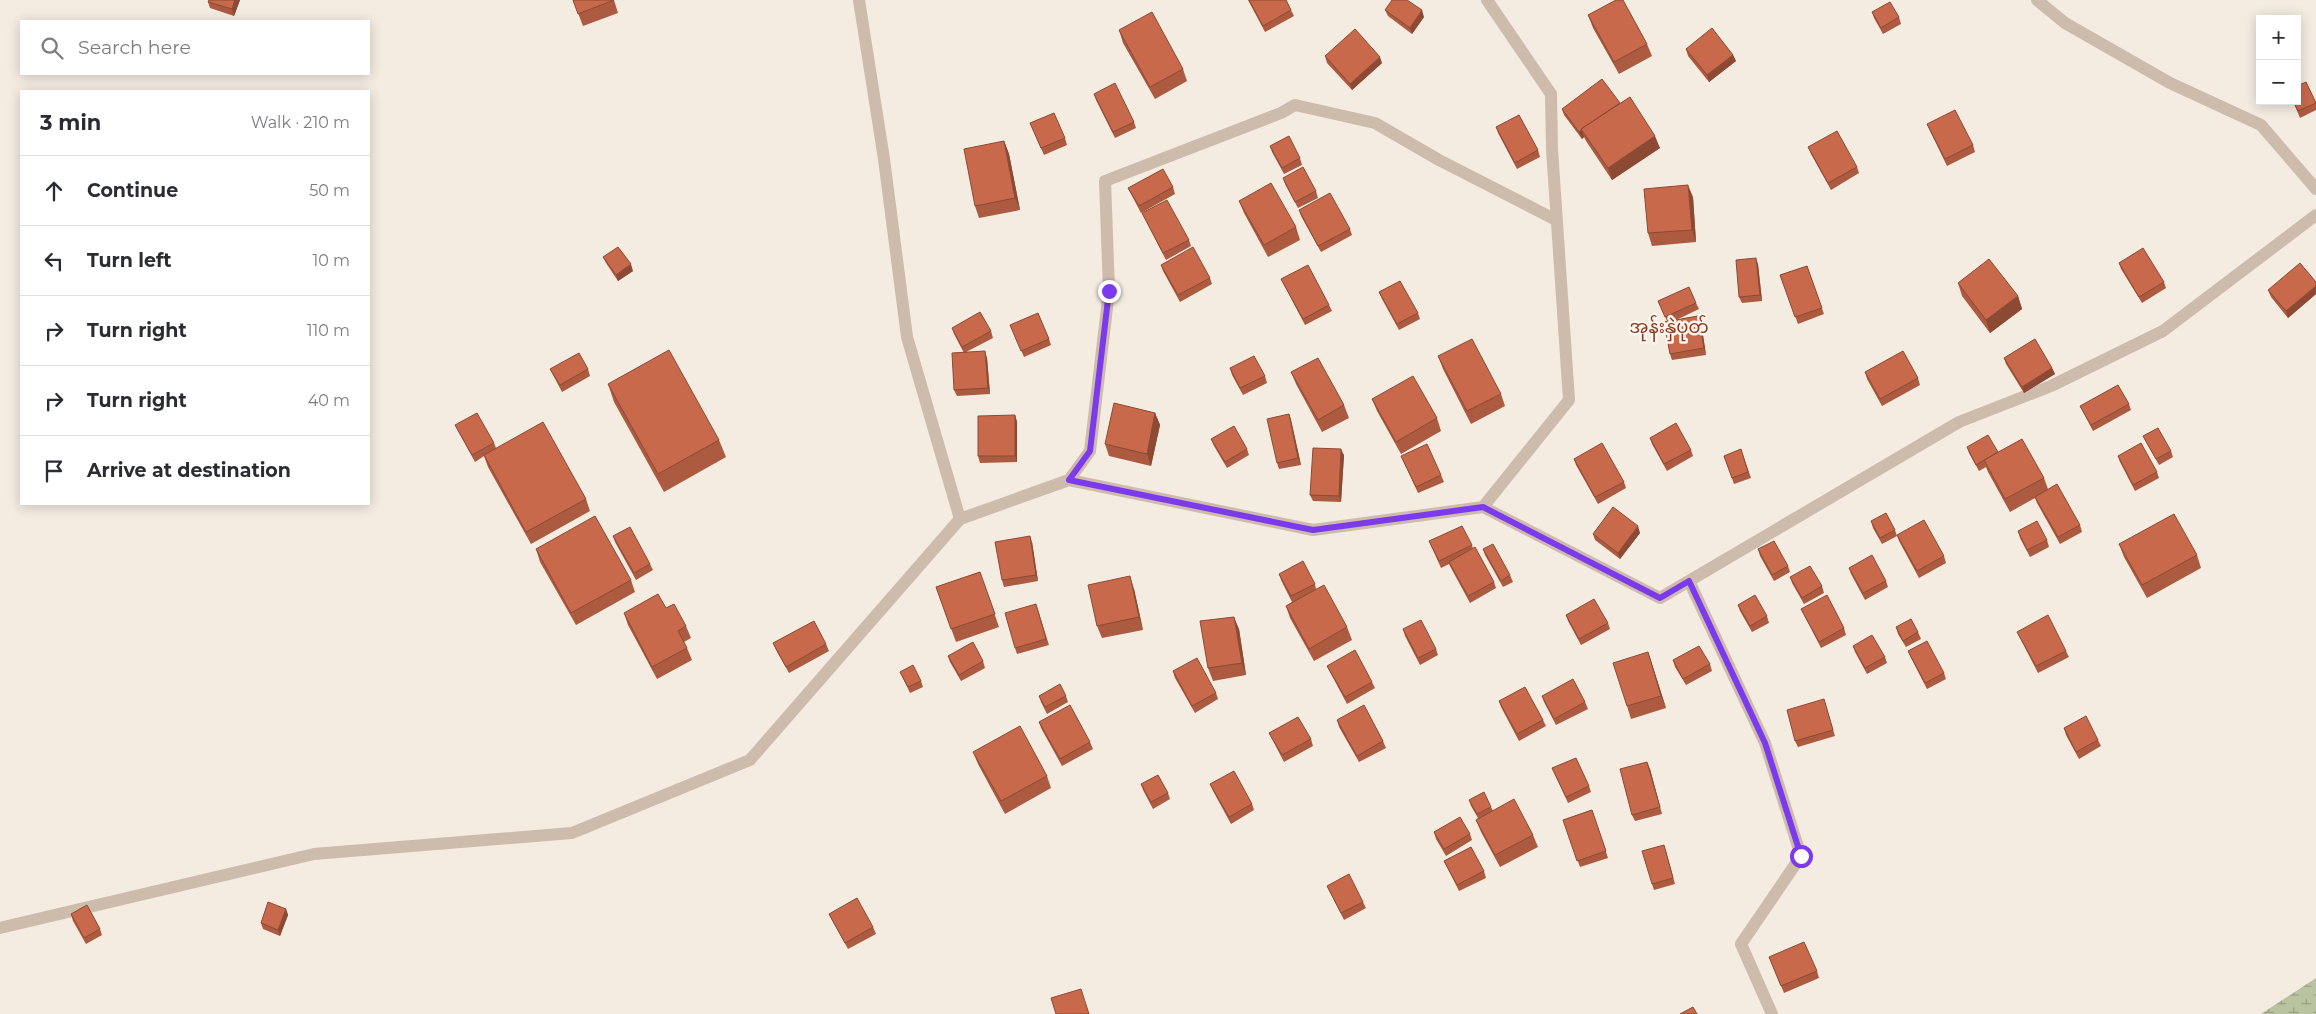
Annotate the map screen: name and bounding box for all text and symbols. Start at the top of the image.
map controls [2256,15,2301,105]
button: + [2256,15,2301,60]
search box [20,20,370,75]
icon: search [38,34,66,62]
text: Search here [78,36,191,59]
button: − [2256,60,2301,105]
text: 3 min [40,110,101,135]
text: Walk · 210 m [251,113,350,132]
icon: ahead [40,177,68,205]
text: Continue [87,179,178,202]
text: 50 m [309,181,350,200]
icon: left [40,247,68,275]
text: Turn left [87,249,172,272]
text: 10 m [312,251,350,270]
route end [1098,280,1121,303]
district label: အုန်းနှဲပုတ် [1629,314,1709,342]
icon: right [40,317,68,345]
text: Turn right [87,319,187,342]
text: 110 m [307,321,350,340]
icon: right [40,387,68,415]
text: Turn right [87,389,187,412]
text: 40 m [308,391,350,410]
icon: arrive [40,457,68,485]
text: Arrive at destination [87,459,291,482]
route start [1790,845,1813,868]

